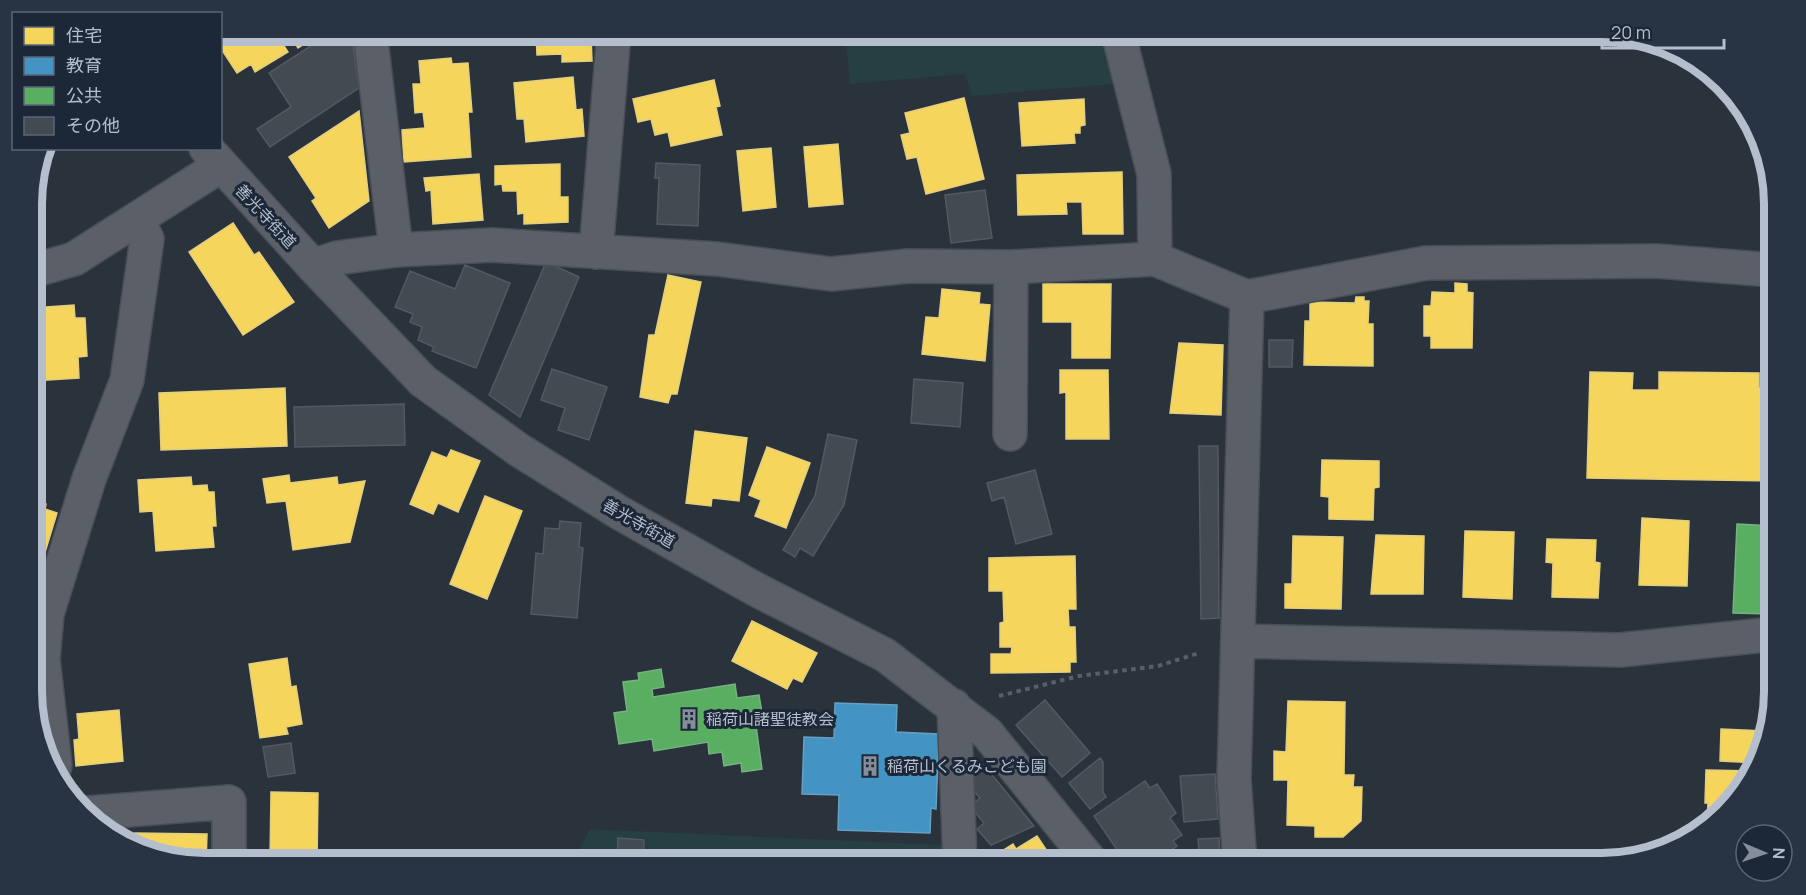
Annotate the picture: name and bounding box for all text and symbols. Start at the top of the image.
legend [12,12,222,150]
scale bar [1602,12,1724,50]
text: 20 m [1611,20,1651,44]
text: 住宅 [66,23,102,47]
text: 教育 [66,53,102,77]
text: 公共 [66,83,102,107]
text: その他 [66,113,120,137]
street label: 善光寺街道 [231,179,301,253]
street label: 善光寺街道 [599,493,679,553]
building icon: 稲荷山諸聖徒教会 [677,707,701,731]
place label: 稲荷山諸聖徒教会 [706,708,834,730]
building icon: 稲荷山くるみこども園 [858,754,882,778]
place label: 稲荷山くるみこども園 [887,755,1047,777]
north arrow [1734,823,1794,883]
text: N [1768,847,1790,860]

